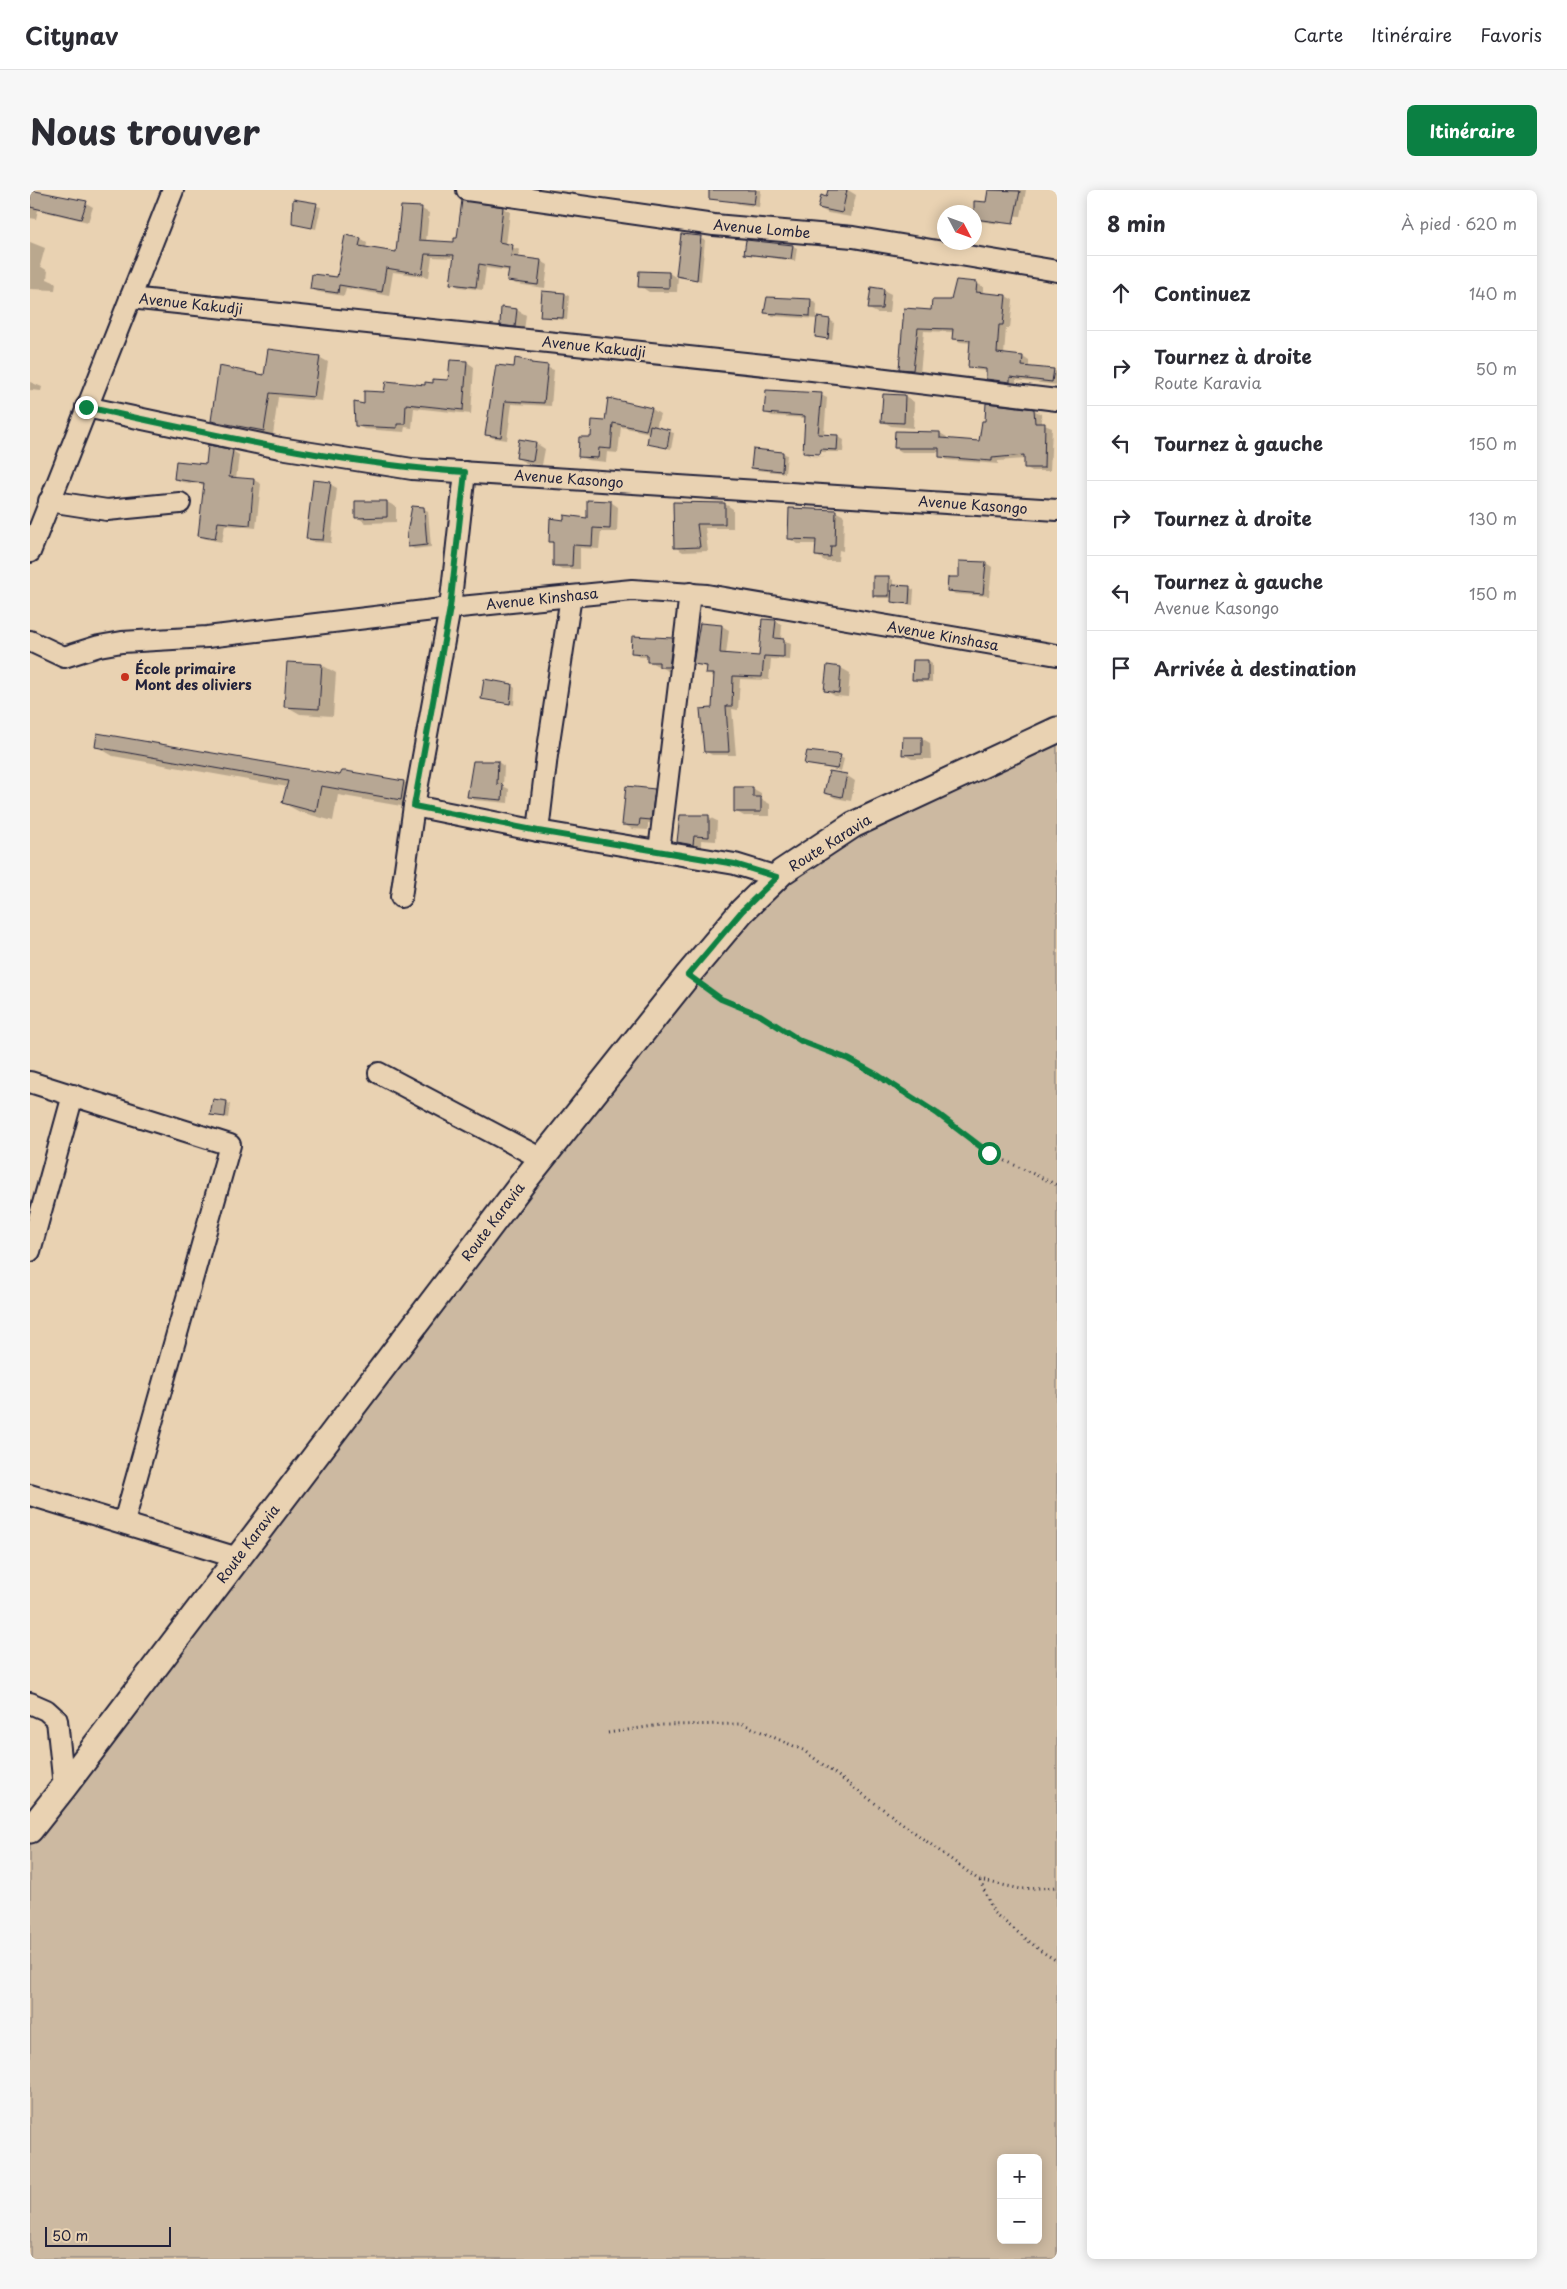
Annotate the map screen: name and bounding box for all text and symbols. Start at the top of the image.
text: Citynav [25,17,118,53]
text: Carte [1293,21,1343,48]
text: Itinéraire [1371,21,1452,48]
text: Favoris [1480,21,1542,48]
text: Nous trouver [30,104,260,157]
button: Itinéraire [1407,105,1537,156]
north arrow [937,205,982,250]
text: 8 min [1107,207,1166,239]
text: À pied · 620 m [1401,211,1517,235]
street label: Avenue Lombe [713,214,812,243]
icon: ahead [1107,279,1135,307]
text: Continuez [1154,279,1251,307]
text: 140 m [1469,281,1517,305]
street label: Avenue Kakudji [138,288,244,319]
street label: Avenue Kakudji [541,331,647,362]
text: Tournez à droite [1154,342,1312,370]
icon: right [1107,354,1135,382]
text: 50 m [1476,356,1517,380]
text: Route Karavia [1154,370,1262,394]
route end [75,396,98,419]
icon: left [1107,429,1135,457]
text: Tournez à gauche [1154,429,1323,457]
text: 150 m [1469,431,1517,455]
street label: Avenue Kasongo [514,464,624,493]
street label: Avenue Kasongo [918,490,1028,519]
icon: right [1107,504,1135,532]
text: Tournez à droite [1154,504,1312,532]
text: 130 m [1469,506,1517,530]
text: Tournez à gauche [1154,567,1323,595]
icon: left [1107,579,1135,607]
text: 150 m [1469,581,1517,605]
street label: Avenue Kinshasa [485,582,599,615]
text: Avenue Kasongo [1154,595,1279,619]
street label: Avenue Kinshasa [886,615,1001,656]
icon: arrive [1107,654,1135,682]
text: Arrivée à destination [1154,654,1357,682]
place label: École primaire Mont des oliviers [135,658,252,695]
marker: École primaire Mont des oliviers [119,671,131,683]
street label: Route Karavia [784,809,875,876]
route start [978,1142,1001,1165]
street label: Route Karavia [456,1178,529,1266]
street label: Route Karavia [211,1500,284,1588]
map controls [997,2154,1042,2244]
button: + [997,2154,1042,2199]
button: − [997,2199,1042,2244]
scale bar [45,2224,171,2247]
text: 50 m [52,2225,88,2246]

